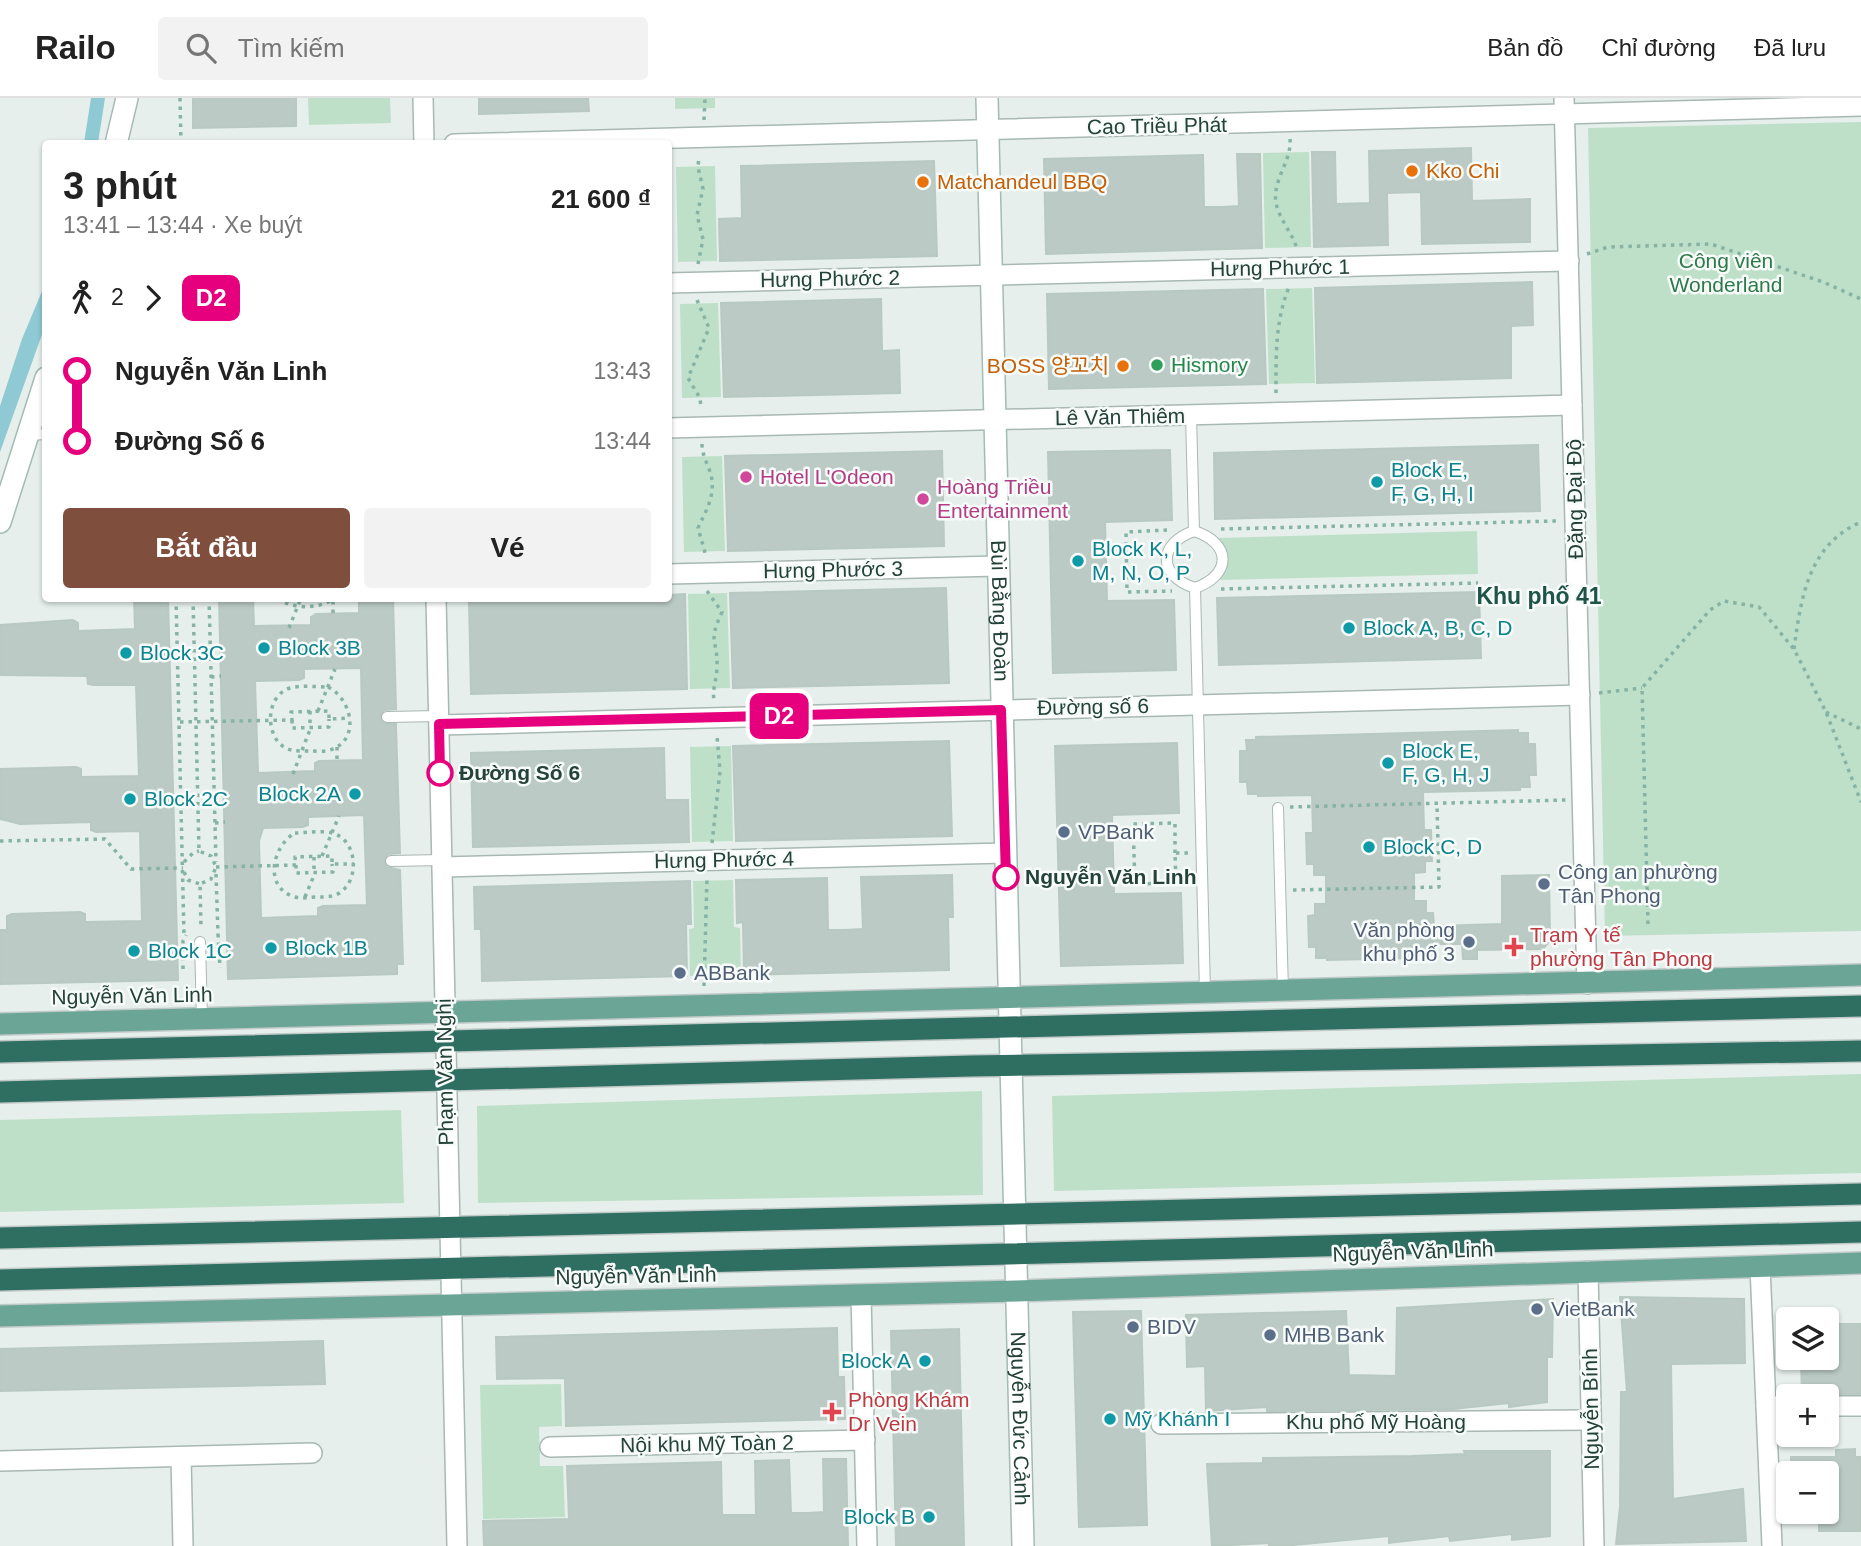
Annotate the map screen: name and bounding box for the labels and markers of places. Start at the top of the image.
place label: Kko Chi [1426,159,1500,182]
marker: Kko Chi [1404,163,1420,179]
place label: Matchandeul BBQ [937,170,1107,193]
marker: Matchandeul BBQ [915,174,931,190]
place label: Hismory [1171,353,1248,376]
place label: BOSS 양꼬치 [987,354,1109,377]
marker: Hismory [1149,357,1165,373]
marker: BOSS 양꼬치 [1115,358,1131,374]
place label: Block E, F, G, H, I [1391,458,1474,505]
place label: Hotel L'Odeon [760,465,894,488]
marker: Hotel L'Odeon [738,469,754,485]
marker: Block E, F, G, H, I [1369,474,1385,490]
place label: Hoàng Triều Entertainment [937,475,1068,522]
marker: Hoàng Triều Entertainment [915,491,931,507]
place label: Block K, L, M, N, O, P [1092,537,1192,584]
marker: Block K, L, M, N, O, P [1070,553,1086,569]
place label: Block A, B, C, D [1363,616,1512,639]
marker: Block A, B, C, D [1341,620,1357,636]
place label: Block 3B [278,636,361,659]
marker: Block 3B [256,640,272,656]
place label: Block 3C [140,641,224,664]
marker: Block 3C [118,645,134,661]
place label: Block E, F, G, H, J [1402,739,1490,786]
marker: Block E, F, G, H, J [1380,755,1396,771]
marker: Đường Số 6 [427,760,453,786]
place label: Đường Số 6 [459,761,580,784]
place label: Block 2A [258,782,341,805]
marker: Block 2A [347,786,363,802]
place label: Block 2C [144,787,228,810]
marker: Block 2C [122,791,138,807]
place label: VPBank [1078,820,1154,843]
marker: VPBank [1056,824,1072,840]
place label: Block C, D [1383,835,1482,858]
marker: Block C, D [1361,839,1377,855]
place label: Công an phường Tân Phong [1558,860,1718,907]
marker: Nguyễn Văn Linh [993,864,1019,890]
place label: Nguyễn Văn Linh [1025,865,1197,888]
marker: Công an phường Tân Phong [1536,876,1552,892]
place label: Văn phòng khu phố 3 [1353,918,1455,965]
place label: Trạm Y tế phường Tân Phong [1530,923,1713,970]
marker: Văn phòng khu phố 3 [1461,934,1477,950]
place label: Block 1B [285,936,368,959]
marker: Trạm Y tế phường Tân Phong [1504,937,1524,957]
place label: Block 1C [148,939,232,962]
marker: Block 1B [263,940,279,956]
marker: Block 1C [126,943,142,959]
place label: ABBank [694,961,770,984]
marker: ABBank [672,965,688,981]
place label: VietBank [1551,1297,1635,1320]
marker: VietBank [1529,1301,1545,1317]
place label: BIDV [1147,1315,1196,1338]
marker: BIDV [1125,1319,1141,1335]
place label: MHB Bank [1284,1323,1385,1346]
marker: MHB Bank [1262,1327,1278,1343]
place label: Block A [841,1349,911,1372]
marker: Block A [917,1353,933,1369]
place label: Phòng Khám Dr Vein [848,1388,969,1435]
marker: Phòng Khám Dr Vein [822,1402,842,1422]
place label: Mỹ Khánh I [1124,1407,1230,1430]
marker: Mỹ Khánh I [1102,1411,1118,1427]
place label: Block B [844,1505,915,1528]
marker: Block B [921,1509,937,1525]

